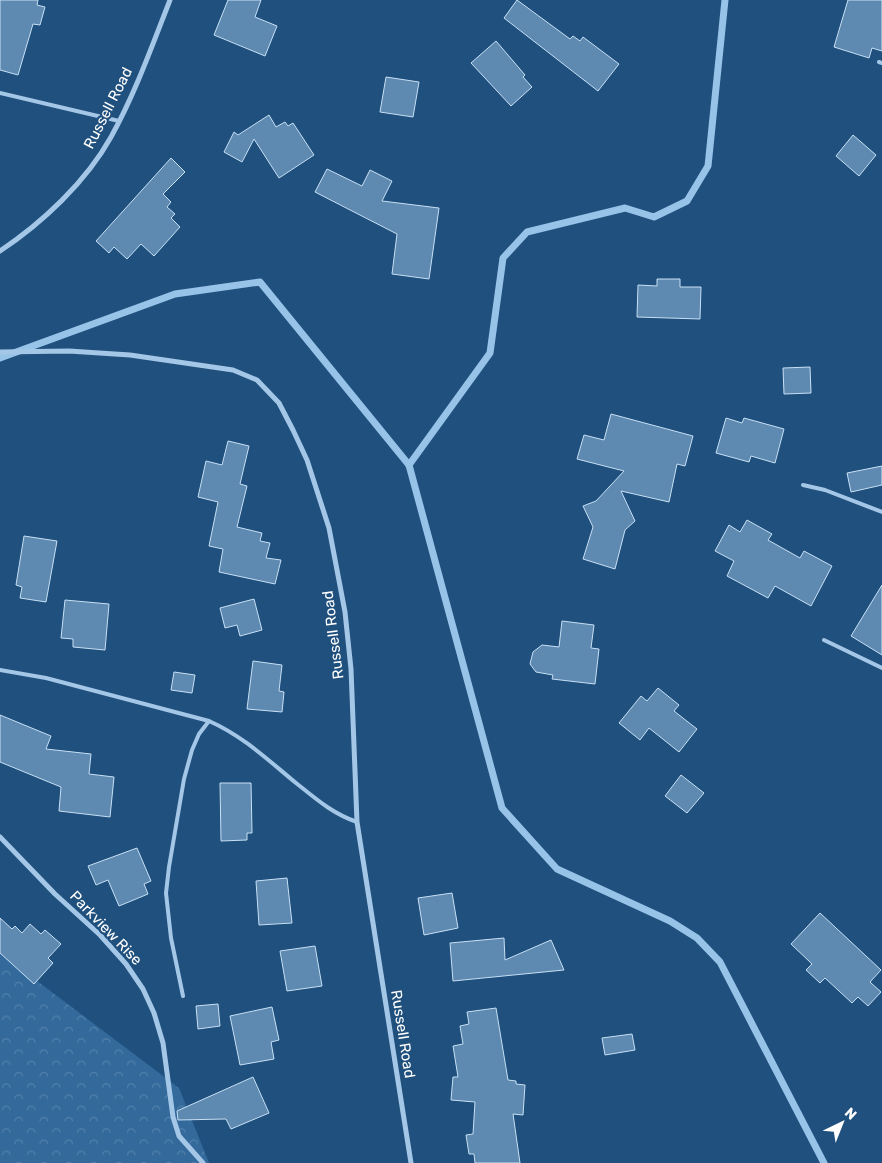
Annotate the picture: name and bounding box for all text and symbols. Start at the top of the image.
street label: Russell Road [80,64,136,152]
street label: Russell Road [319,590,347,680]
street label: Parkview Rise [66,887,146,969]
street label: Russell Road [387,989,419,1079]
north arrow [817,1098,867,1148]
text: N [841,1104,860,1124]

